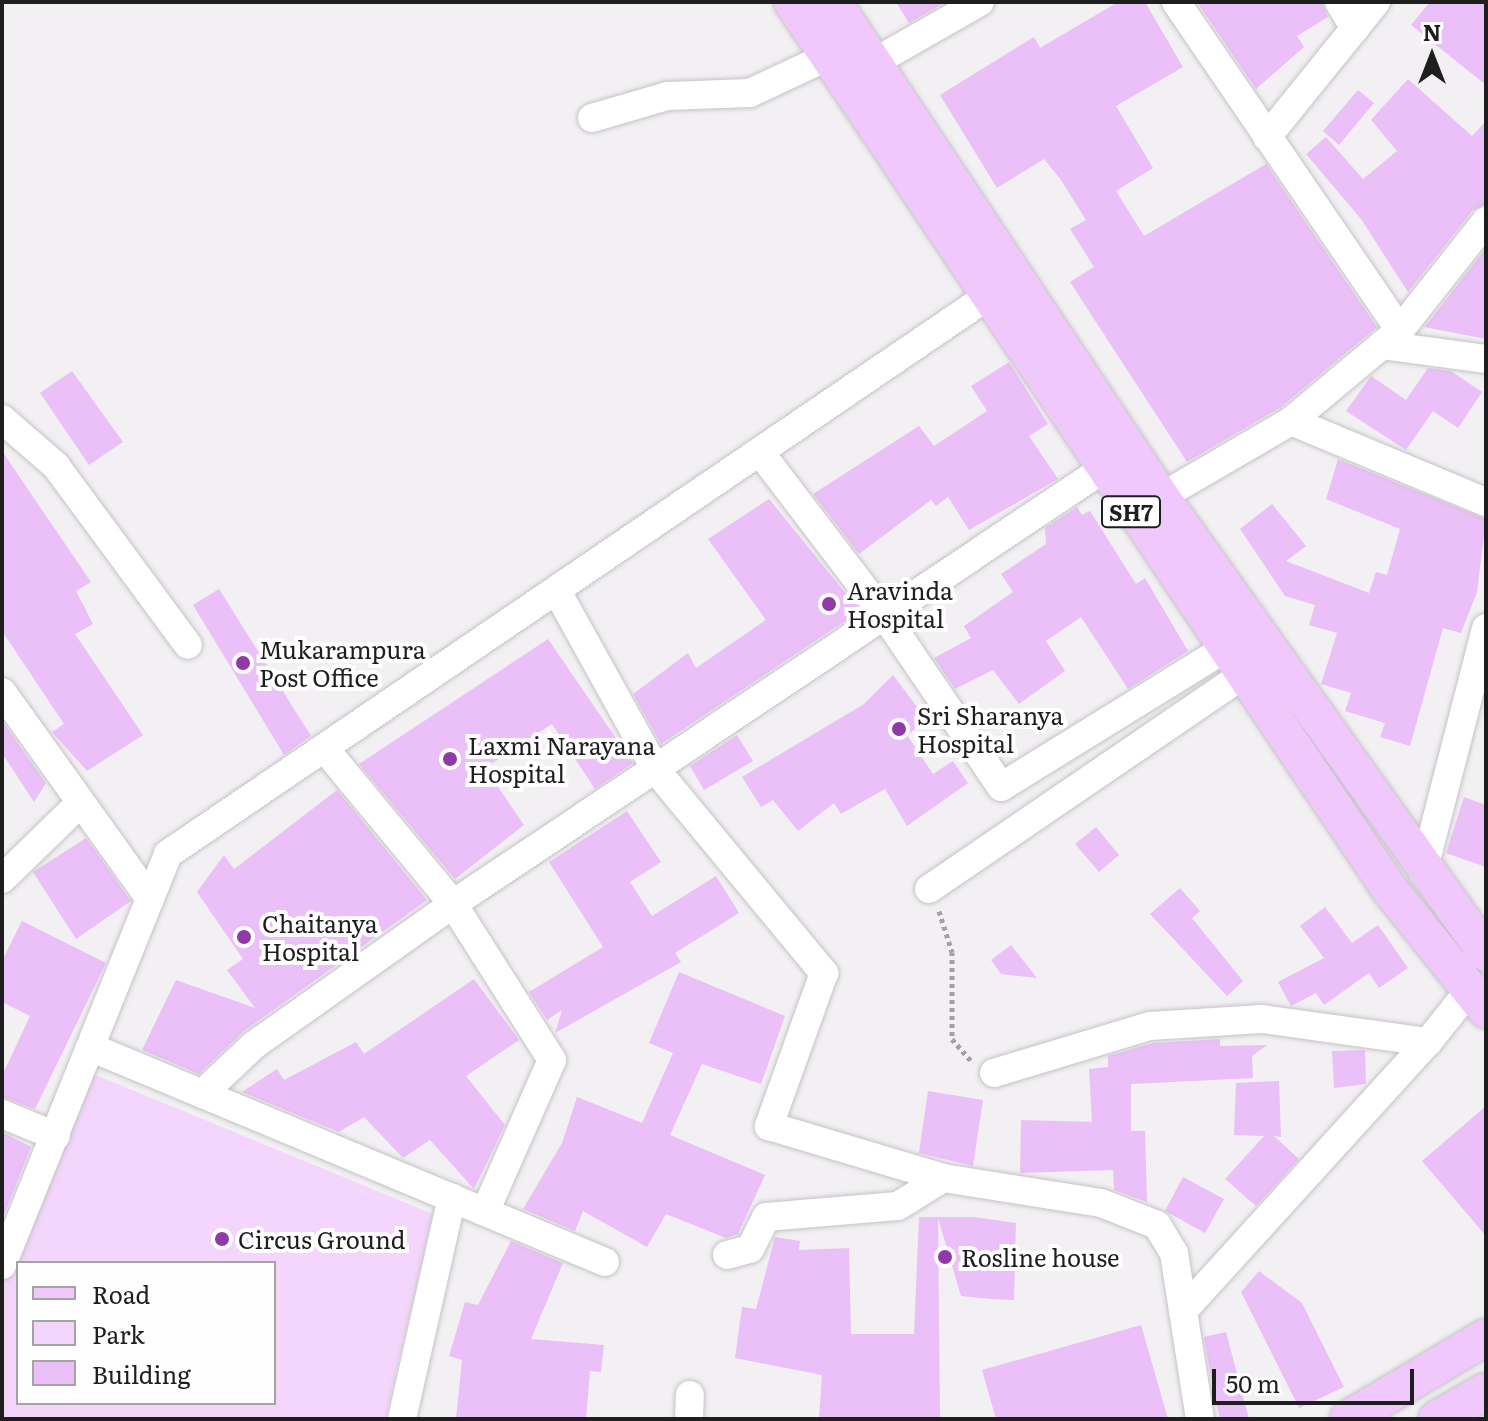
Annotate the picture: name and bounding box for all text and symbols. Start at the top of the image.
text: N [1423,15,1441,48]
north arrow [1392,16,1472,96]
road number: SH7 [1101,494,1161,530]
place label: Aravinda Hospital [847,576,953,632]
marker: Aravinda Hospital [818,593,840,615]
place label: Mukarampura Post Office [259,635,426,691]
marker: Mukarampura Post Office [234,654,252,672]
place label: Sri Sharanya Hospital [917,701,1063,757]
marker: Sri Sharanya Hospital [888,718,910,740]
place label: Laxmi Narayana Hospital [468,731,655,787]
marker: Laxmi Narayana Hospital [439,748,461,770]
place label: Chaitanya Hospital [262,909,378,965]
marker: Chaitanya Hospital [233,926,255,948]
place label: Circus Ground [238,1225,405,1253]
marker: Circus Ground [213,1230,231,1248]
place label: Rosline house [961,1243,1119,1271]
marker: Rosline house [936,1248,954,1266]
legend [16,1261,276,1405]
text: Road [92,1276,150,1311]
text: Park [92,1316,145,1351]
scale bar [1216,1353,1418,1403]
text: Building [92,1356,191,1391]
text: 50 m [1226,1365,1280,1400]

